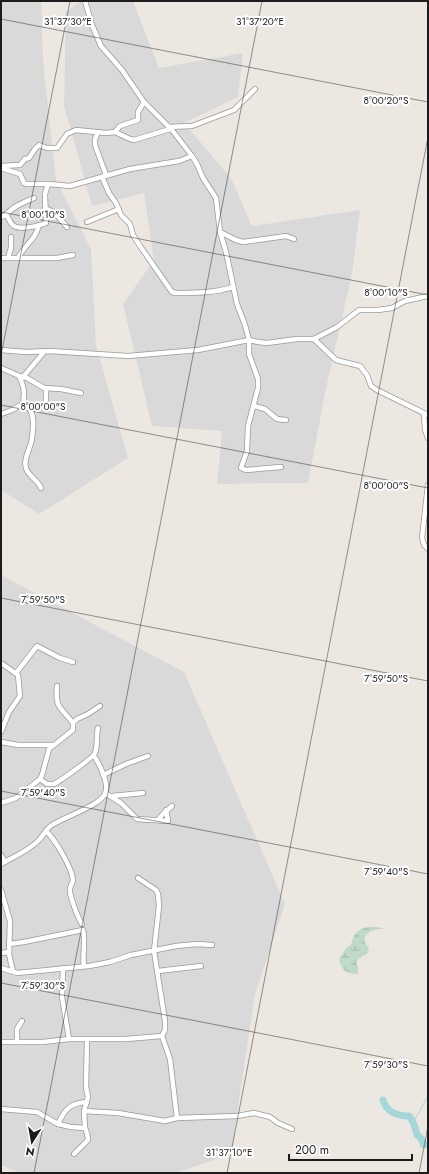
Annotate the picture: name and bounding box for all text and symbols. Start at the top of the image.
text: 31°37'30"E [44,14,92,29]
text: 31°37'20"E [236,14,284,29]
text: 8°00'20"S [364,93,409,108]
text: 8°00'10"S [21,207,65,222]
text: 8°00'10"S [364,285,408,300]
text: 8°00'00"S [20,399,66,414]
text: 8°00'00"S [363,478,409,493]
text: 7°59'50"S [21,592,66,607]
text: 7°59'50"S [364,671,409,686]
text: 7°59'40"S [21,785,66,800]
text: 7°59'40"S [364,864,409,879]
text: 7°59'30"S [21,978,65,993]
text: 7°59'30"S [364,1057,408,1072]
north arrow [12,1122,52,1162]
scale bar [289,1136,412,1162]
text: 200 m [295,1141,329,1159]
text: N [24,1143,36,1161]
text: 31°37'10"E [206,1145,252,1160]

